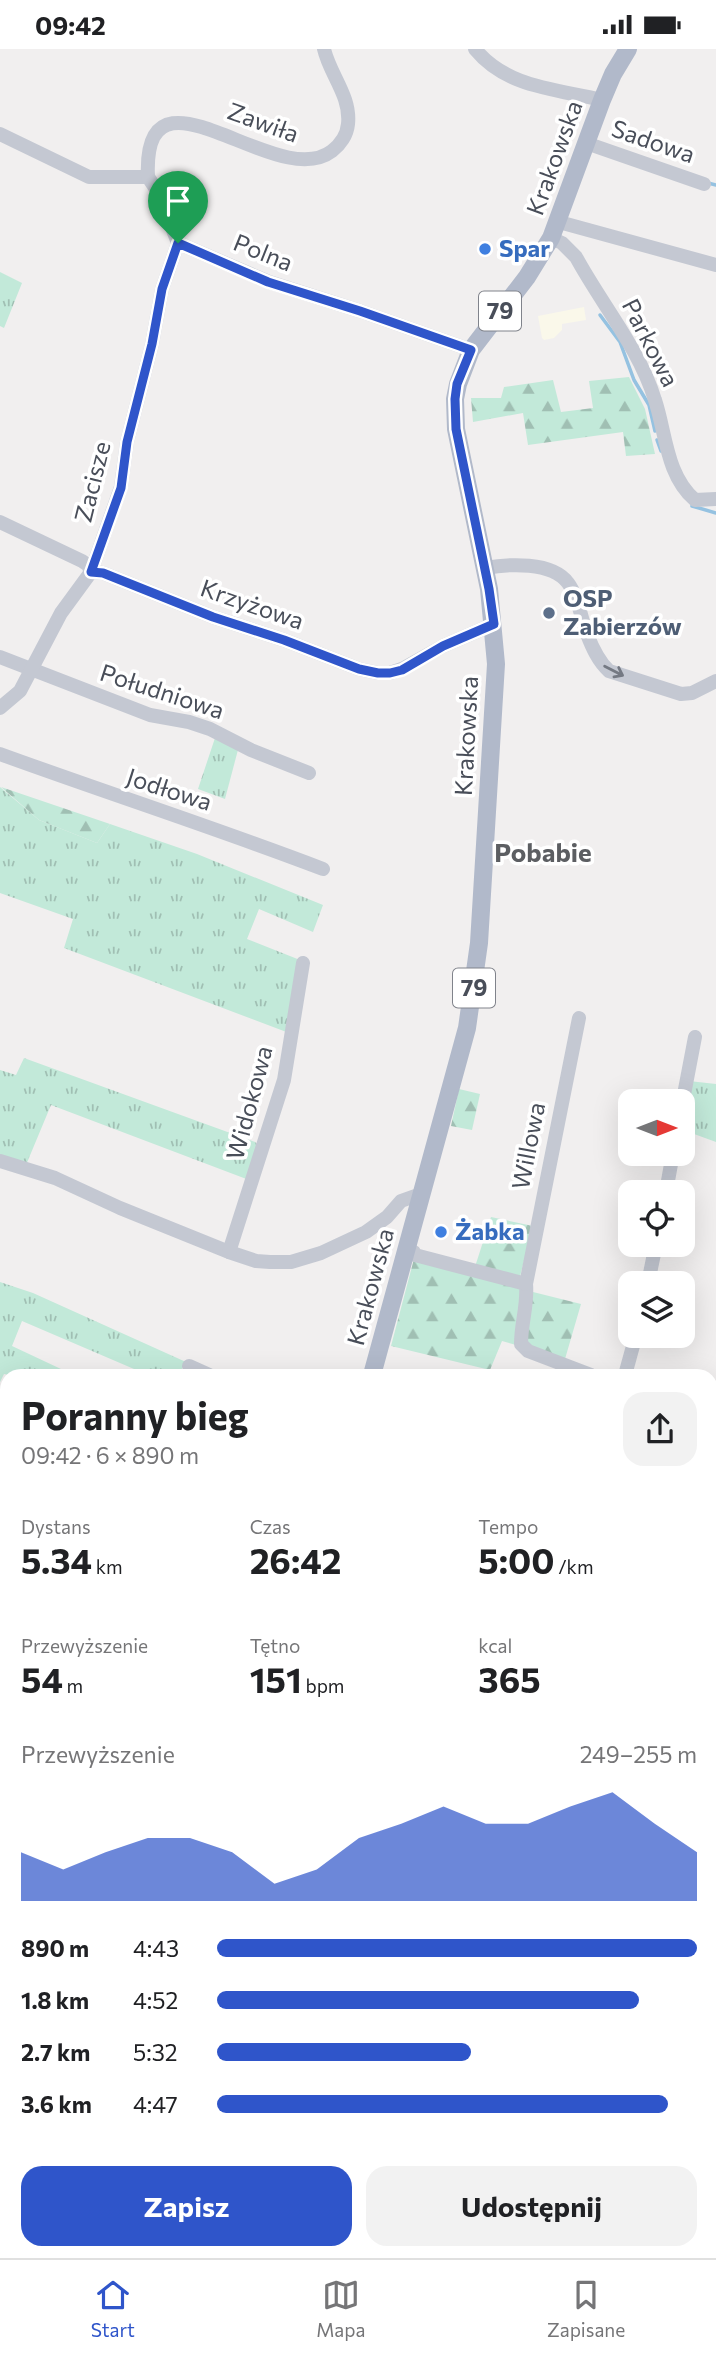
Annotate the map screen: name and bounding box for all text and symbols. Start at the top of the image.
text: 09:42 [35,9,106,40]
street label: Zawiła [224,95,303,148]
street label: Krakowska [519,96,588,219]
street label: Sadowa [608,113,699,168]
pin [148,171,208,243]
icon: arrive [159,182,197,220]
street label: Polna [230,227,297,277]
place label: Spar [499,233,550,262]
marker: Spar [477,241,493,257]
road number: 79 [479,292,521,331]
street label: Parkowa [617,293,686,391]
street label: Zacisze [68,438,116,525]
street label: Krzyżowa [197,572,308,635]
place label: OSP Zabierzów [563,583,682,640]
marker: OSP Zabierzów [541,605,557,621]
street label: Południowa [97,657,228,724]
one-way arrow [603,665,624,679]
street label: Krakowska [448,675,483,797]
street label: Jodłowa [123,761,216,816]
district label: Pobabie [494,836,592,867]
road number: 79 [453,969,495,1007]
street label: Widokowa [219,1042,278,1163]
north arrow [618,1089,695,1165]
map controls [618,1089,695,1348]
street label: Willowa [505,1100,550,1192]
button: locate [618,1180,695,1257]
place label: Żabka [455,1216,525,1245]
marker: Żabka [433,1224,449,1240]
street label: Krakowska [340,1225,399,1348]
button: layers [618,1271,695,1348]
text: Poranny bieg [21,1391,249,1438]
button: share [623,1392,697,1466]
text: 09:42 · 6 × 890 m [21,1441,199,1469]
text: Dystans [21,1515,91,1538]
text: Czas [250,1515,291,1538]
text: Tempo [478,1515,538,1538]
text: 5.34 [21,1538,92,1581]
text: 26:42 [250,1538,341,1581]
text: 5:00 [478,1538,555,1581]
text: km [92,1555,123,1578]
text: /km [555,1555,594,1578]
text: Przewyższenie [21,1634,148,1657]
text: Tętno [250,1634,300,1657]
text: kcal [478,1634,512,1657]
text: 54 [21,1657,63,1700]
text: 151 [250,1657,302,1700]
text: 365 [478,1657,541,1700]
text: m [63,1674,83,1697]
text: bpm [302,1674,344,1697]
text: Przewyższenie [21,1740,175,1768]
text: 249–255 m [580,1740,697,1768]
text: 890 m [21,1934,89,1962]
text: 4:43 [133,1934,179,1962]
text: 1.8 km [21,1986,89,2014]
text: 4:52 [133,1986,178,2014]
text: 2.7 km [21,2038,90,2066]
text: 5:32 [133,2038,177,2066]
text: 3.6 km [21,2090,92,2118]
text: 4:47 [133,2090,178,2118]
button: Zapisz [21,2166,352,2246]
button: Udostępnij [366,2166,697,2246]
tab: Start [91,2276,135,2341]
tab: Mapa [316,2276,365,2341]
tab: Zapisane [547,2276,625,2341]

